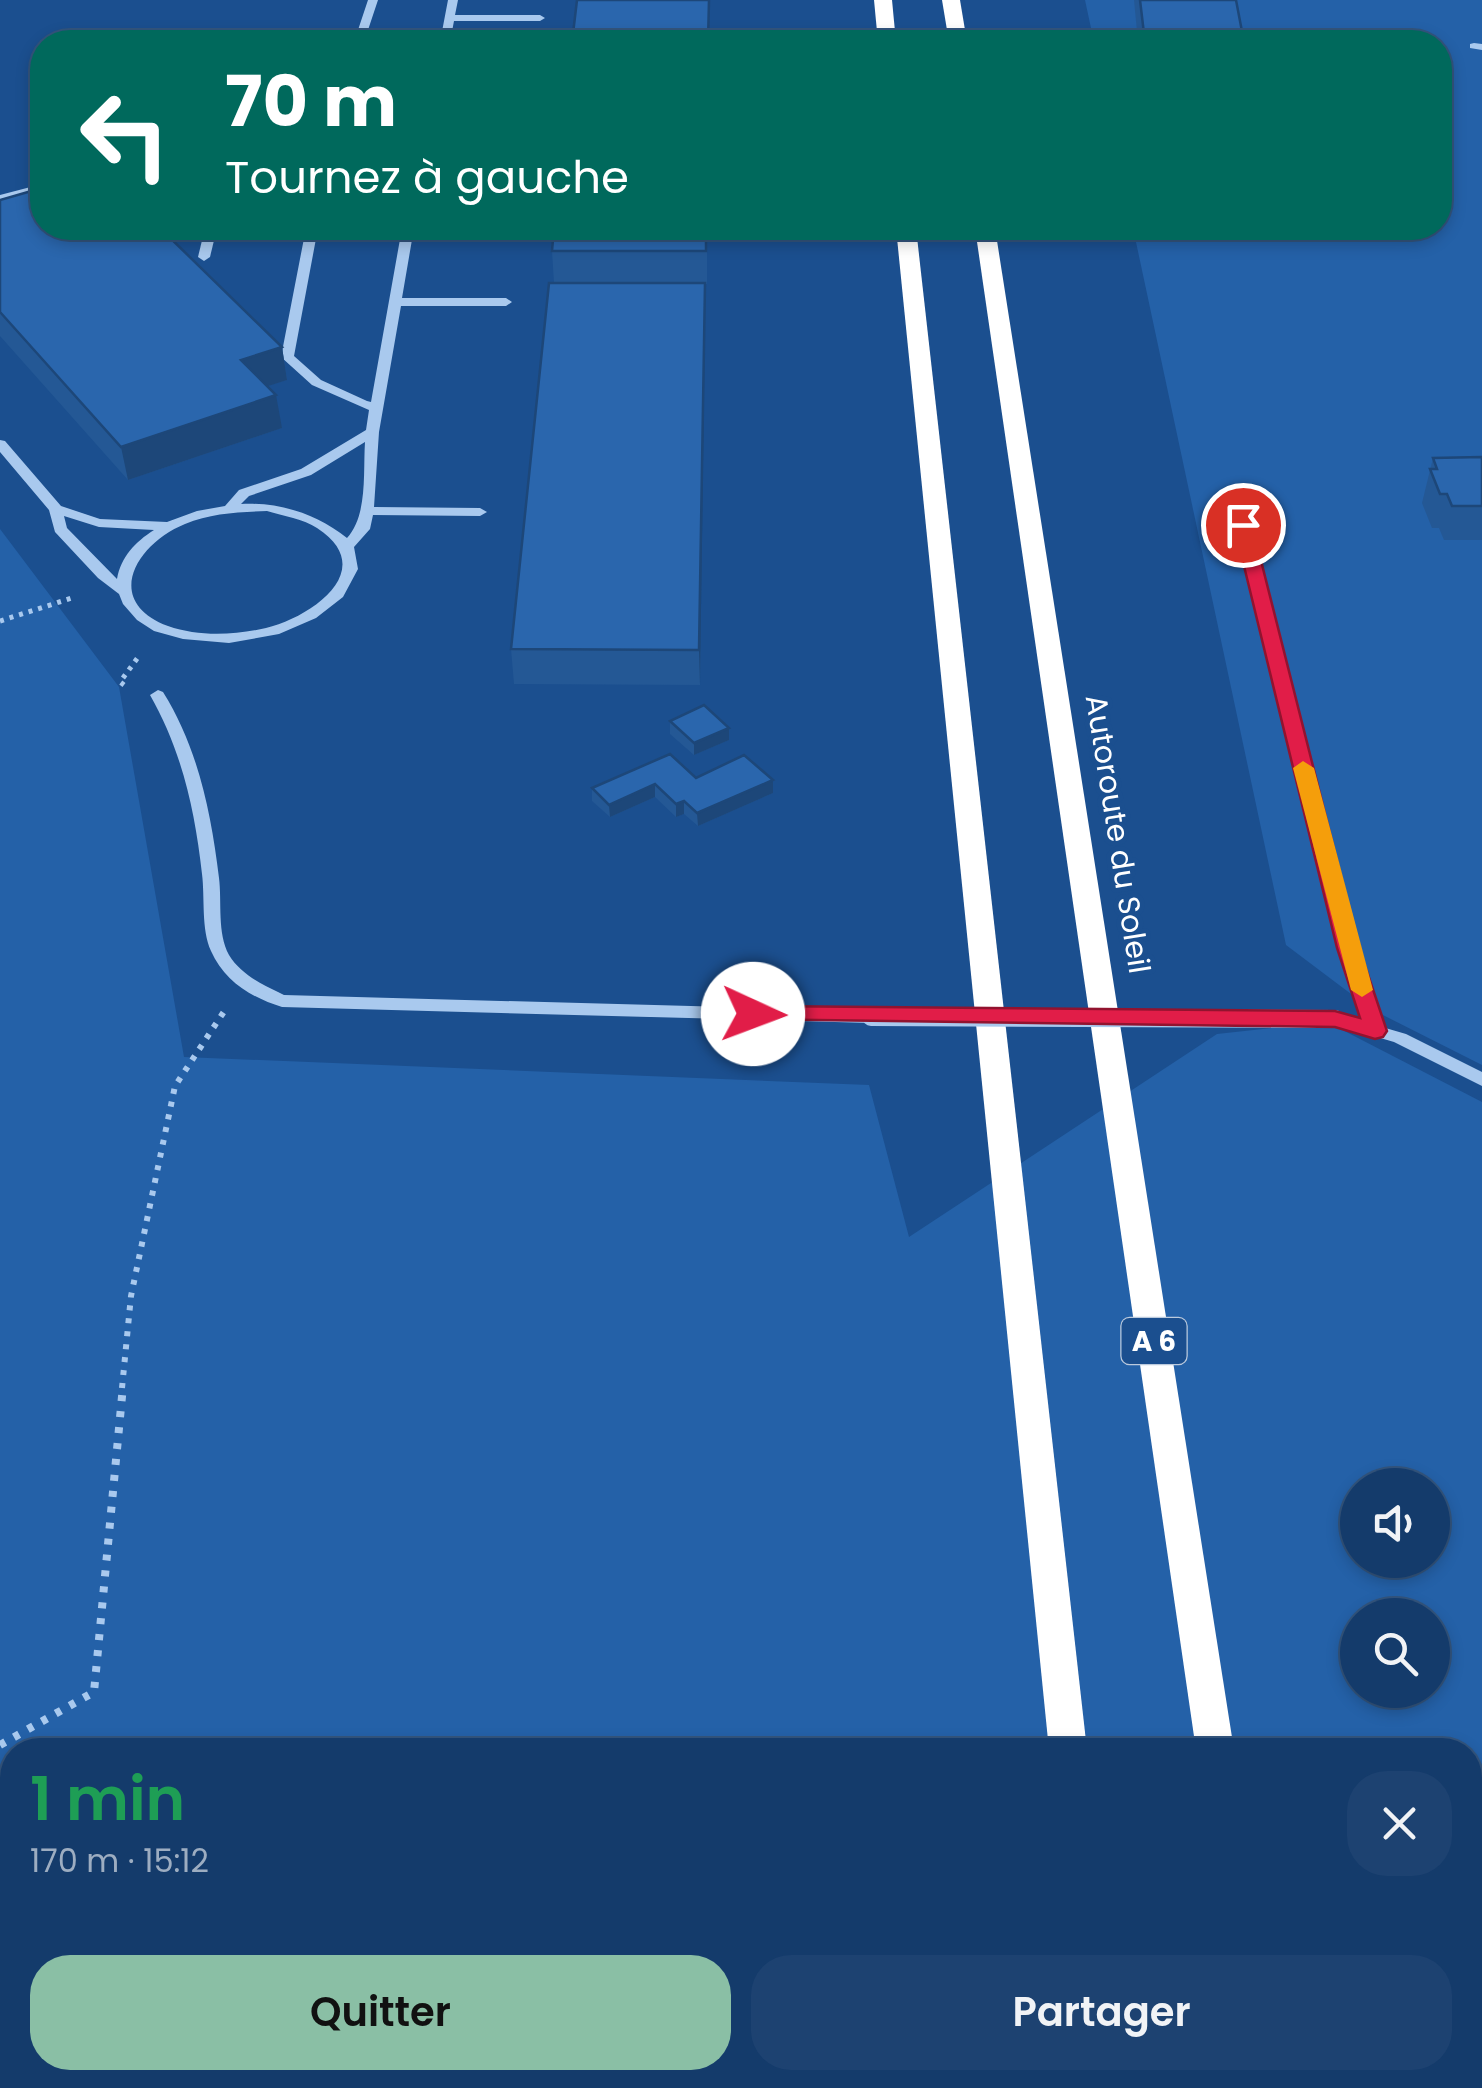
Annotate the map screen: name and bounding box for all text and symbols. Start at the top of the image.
text: 70 m [225,52,397,151]
icon: left [60,70,190,200]
text: Tournez à gauche [225,146,629,209]
pin [1201,483,1286,568]
icon: arrive [1216,498,1271,553]
street label: Autoroute du Soleil [1075,692,1161,976]
position arrow [701,962,805,1066]
road number: A 6 [1122,1318,1186,1364]
map controls [1340,1468,1450,1708]
button: sound [1340,1468,1450,1578]
button: search [1340,1598,1450,1708]
text: 1 min [30,1757,185,1841]
button: close [1347,1771,1452,1876]
text: 170 m · 15:12 [30,1838,209,1883]
button: Quitter [30,1955,731,2070]
button: Partager [751,1955,1452,2070]

